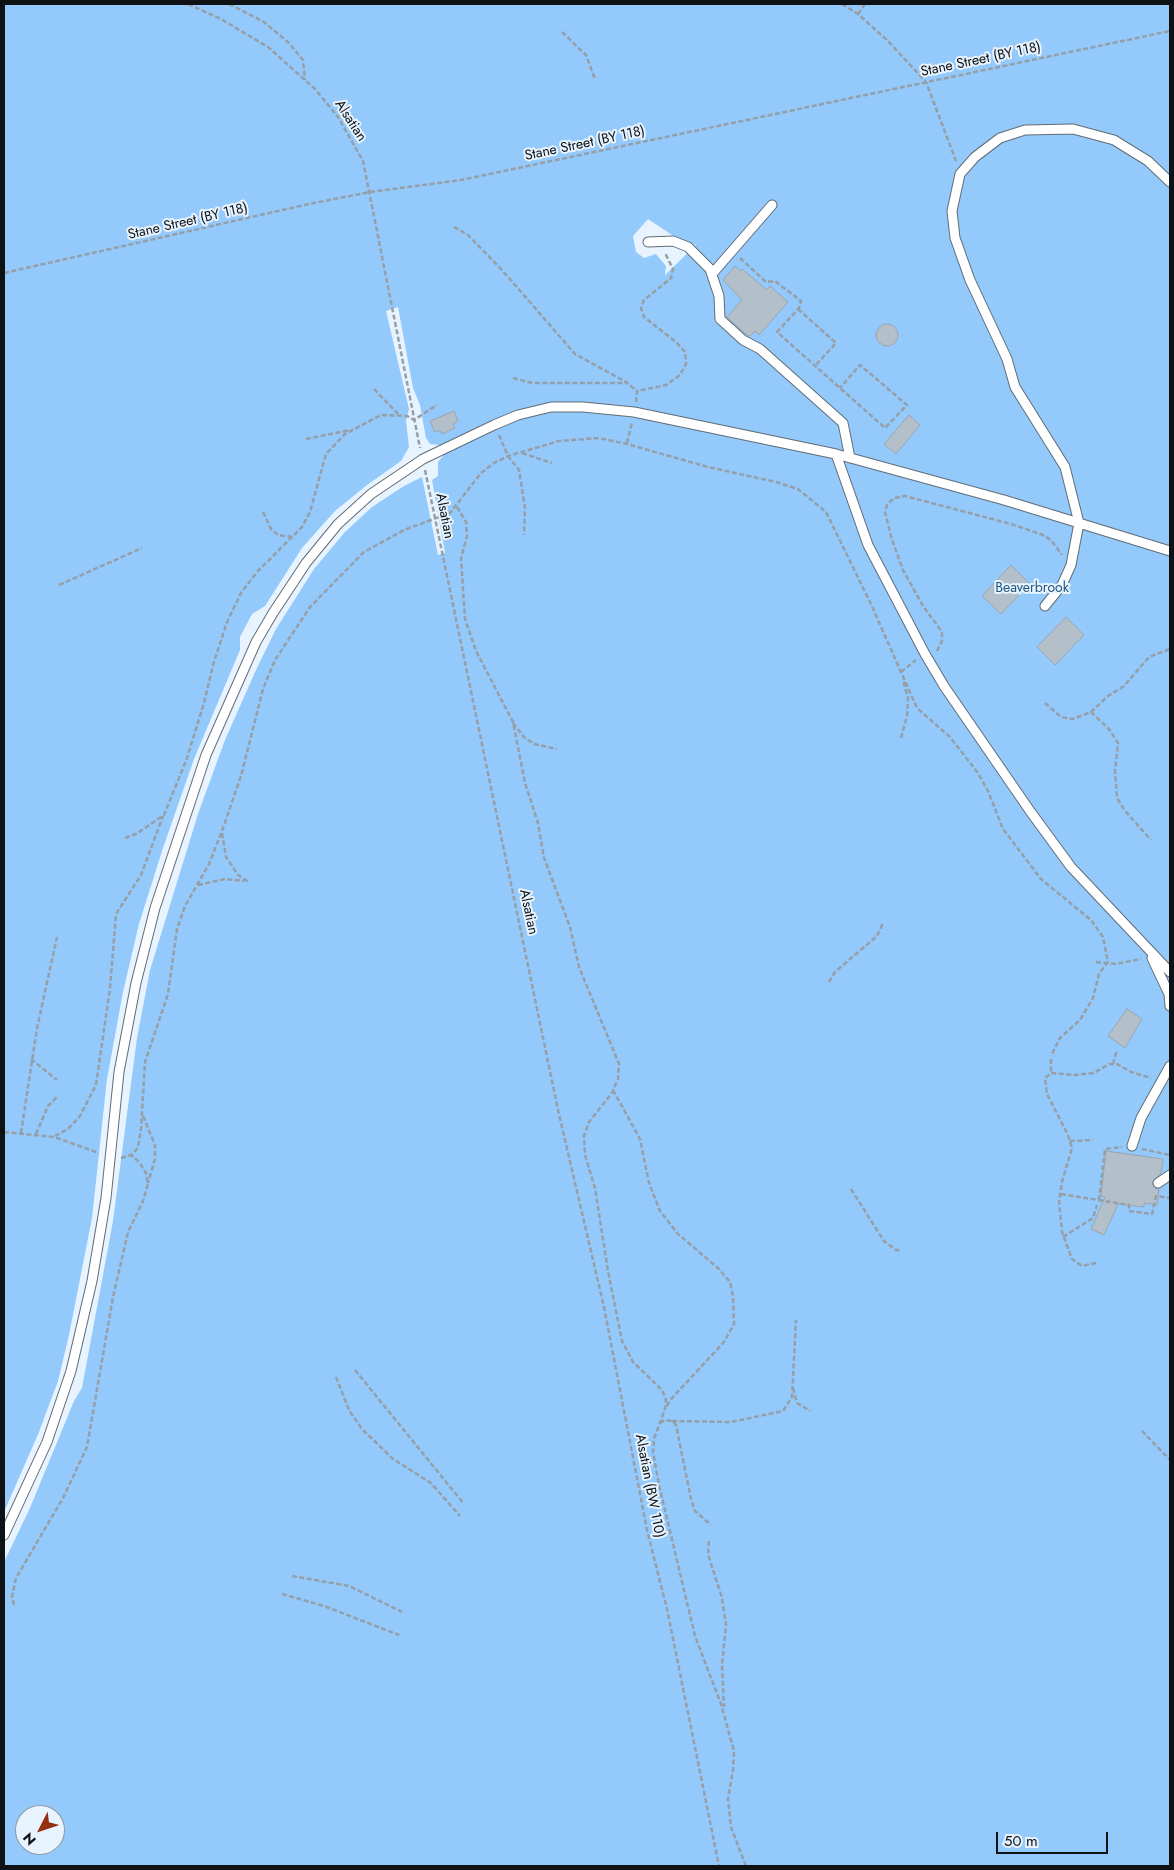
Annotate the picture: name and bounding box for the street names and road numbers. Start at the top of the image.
street label: Stane Street (BY 118) [919,39,1043,81]
street label: Alsatian [330,97,370,145]
street label: Stane Street (BY 118) [523,123,647,165]
street label: Stane Street (BY 118) [126,200,250,244]
street label: Alsatian [431,492,457,540]
street label: Alsatian [515,888,541,936]
street label: Alsatian (BW 110) [631,1433,667,1539]

